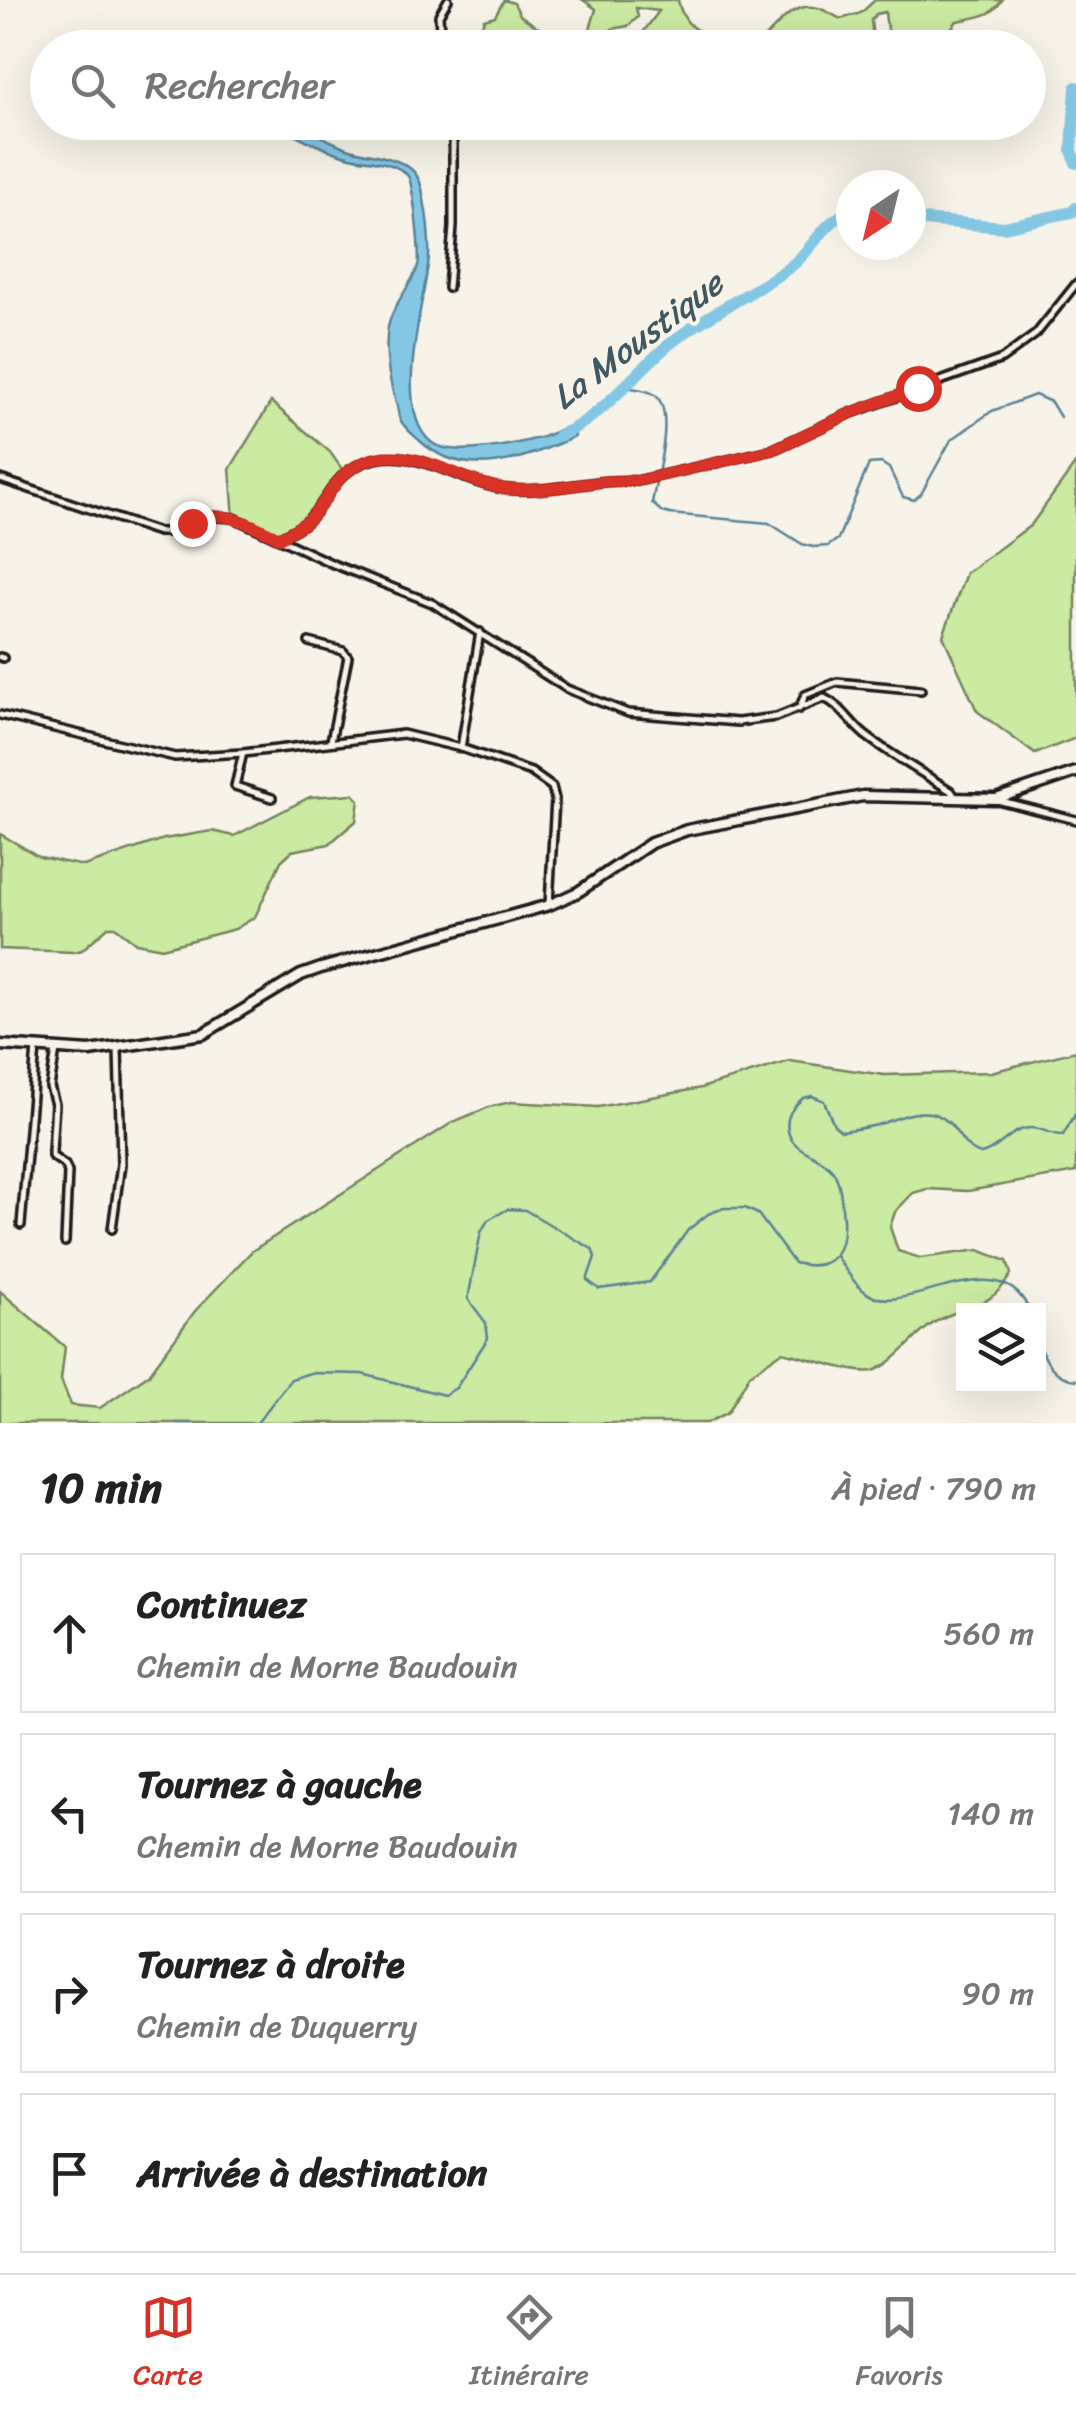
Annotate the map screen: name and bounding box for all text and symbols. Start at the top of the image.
search box [30,30,1046,140]
text: Rechercher [145,52,334,119]
icon: search [65,58,120,113]
north arrow [836,170,926,260]
water label: La Moustique [537,252,739,426]
route start [896,366,942,412]
route end [170,501,216,547]
map controls [956,1303,1046,1393]
button: layers [956,1303,1046,1393]
text: 10 min [40,1451,162,1525]
text: À pied · 790 m [831,1460,1036,1517]
text: Continuez [137,1571,306,1638]
text: 560 m [943,1605,1034,1662]
icon: ahead [42,1606,97,1661]
text: Chemin de Morne Baudouin [137,1638,518,1695]
text: Tournez à gauche [137,1751,421,1818]
text: 140 m [947,1785,1034,1842]
icon: left [42,1786,97,1841]
text: Chemin de Morne Baudouin [137,1818,518,1875]
text: Tournez à droite [137,1931,405,1998]
text: 90 m [961,1965,1034,2022]
icon: right [42,1966,97,2021]
text: Chemin de Duquerry [137,1998,417,2055]
text: Arrivée à destination [137,2140,487,2207]
icon: arrive [42,2146,97,2201]
tab: Carte [133,2290,203,2399]
tab: Itinéraire [469,2290,589,2399]
tab: Favoris [856,2290,943,2399]

